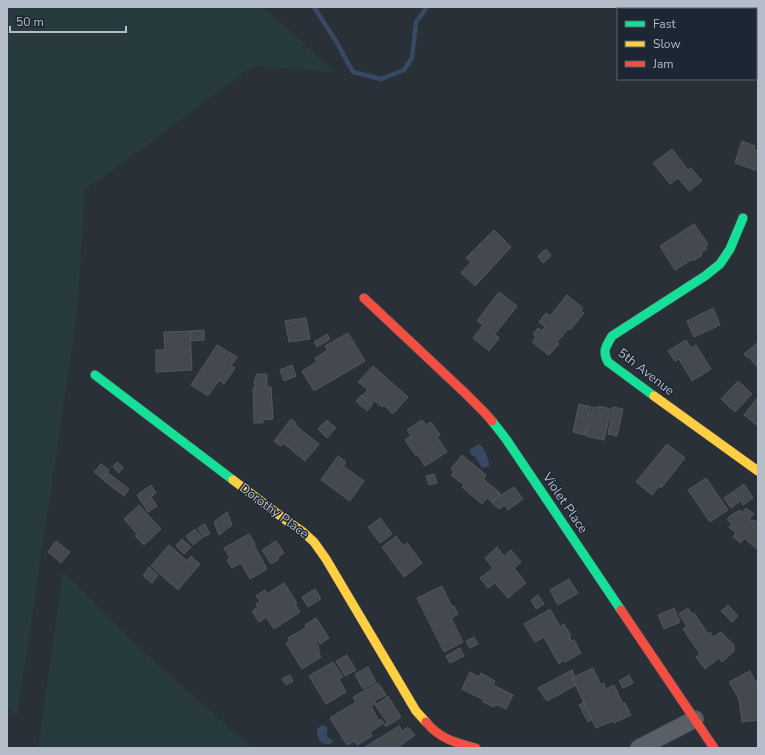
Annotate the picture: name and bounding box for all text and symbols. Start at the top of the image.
scale bar [10,8,126,34]
legend [617,8,757,80]
text: 50 m [16,14,44,30]
text: Fast [653,16,676,32]
text: Slow [653,36,681,52]
text: Jam [652,56,674,72]
street label: 5th Avenue [614,344,678,400]
street label: Violet Place [538,468,592,537]
street label: Dorothy Place [236,479,312,543]

